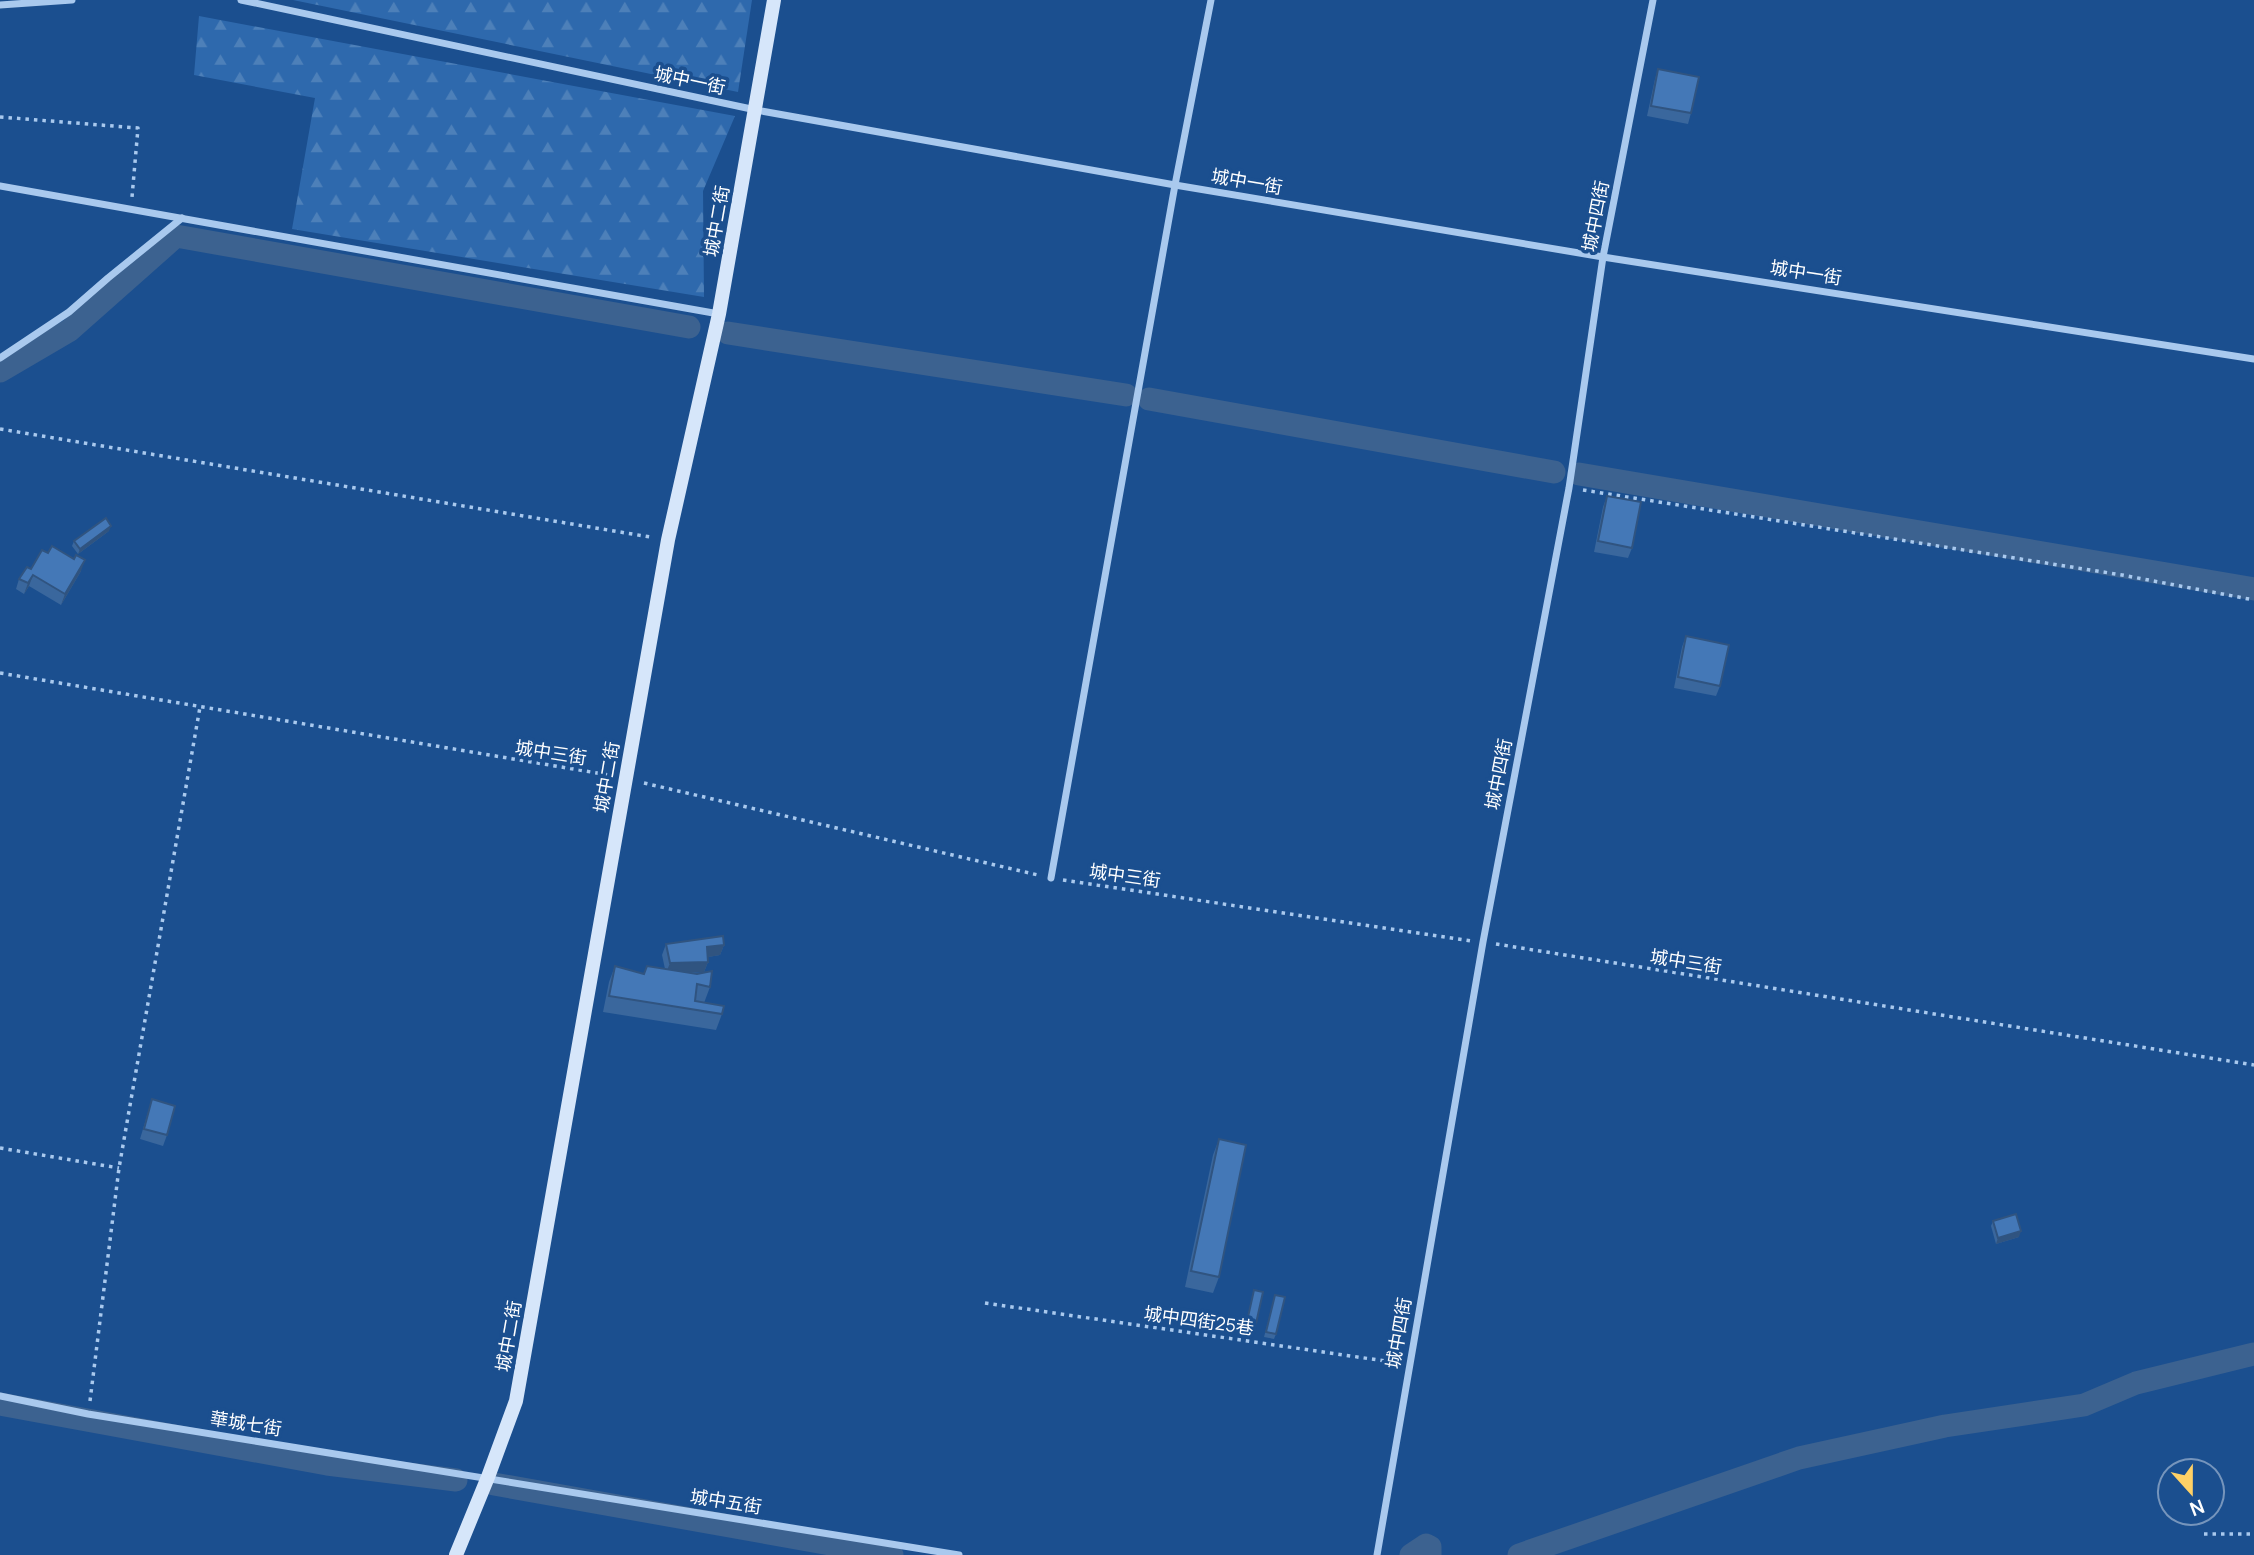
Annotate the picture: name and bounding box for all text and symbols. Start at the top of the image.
street label: 城中一街 [652,61,728,99]
street label: 城中一街 [1209,163,1285,199]
street label: 城中四街 [1576,178,1614,254]
street label: 城中二街 [698,183,734,259]
street label: 城中一街 [1769,255,1843,289]
street label: 城中三街 [514,735,588,769]
street label: 城中四街 [1479,736,1517,812]
street label: 城中二街 [588,739,624,815]
street label: 城中三街 [1088,858,1162,892]
street label: 城中三街 [1649,944,1723,978]
street label: 城中四街 [1380,1295,1416,1371]
street label: 城中二街 [490,1298,526,1374]
street label: 城中四街25巷 [1143,1300,1255,1340]
street label: 華城七街 [209,1406,283,1440]
north arrow [2156,1457,2226,1527]
street label: 城中五街 [689,1484,763,1518]
text: N [2186,1493,2208,1522]

